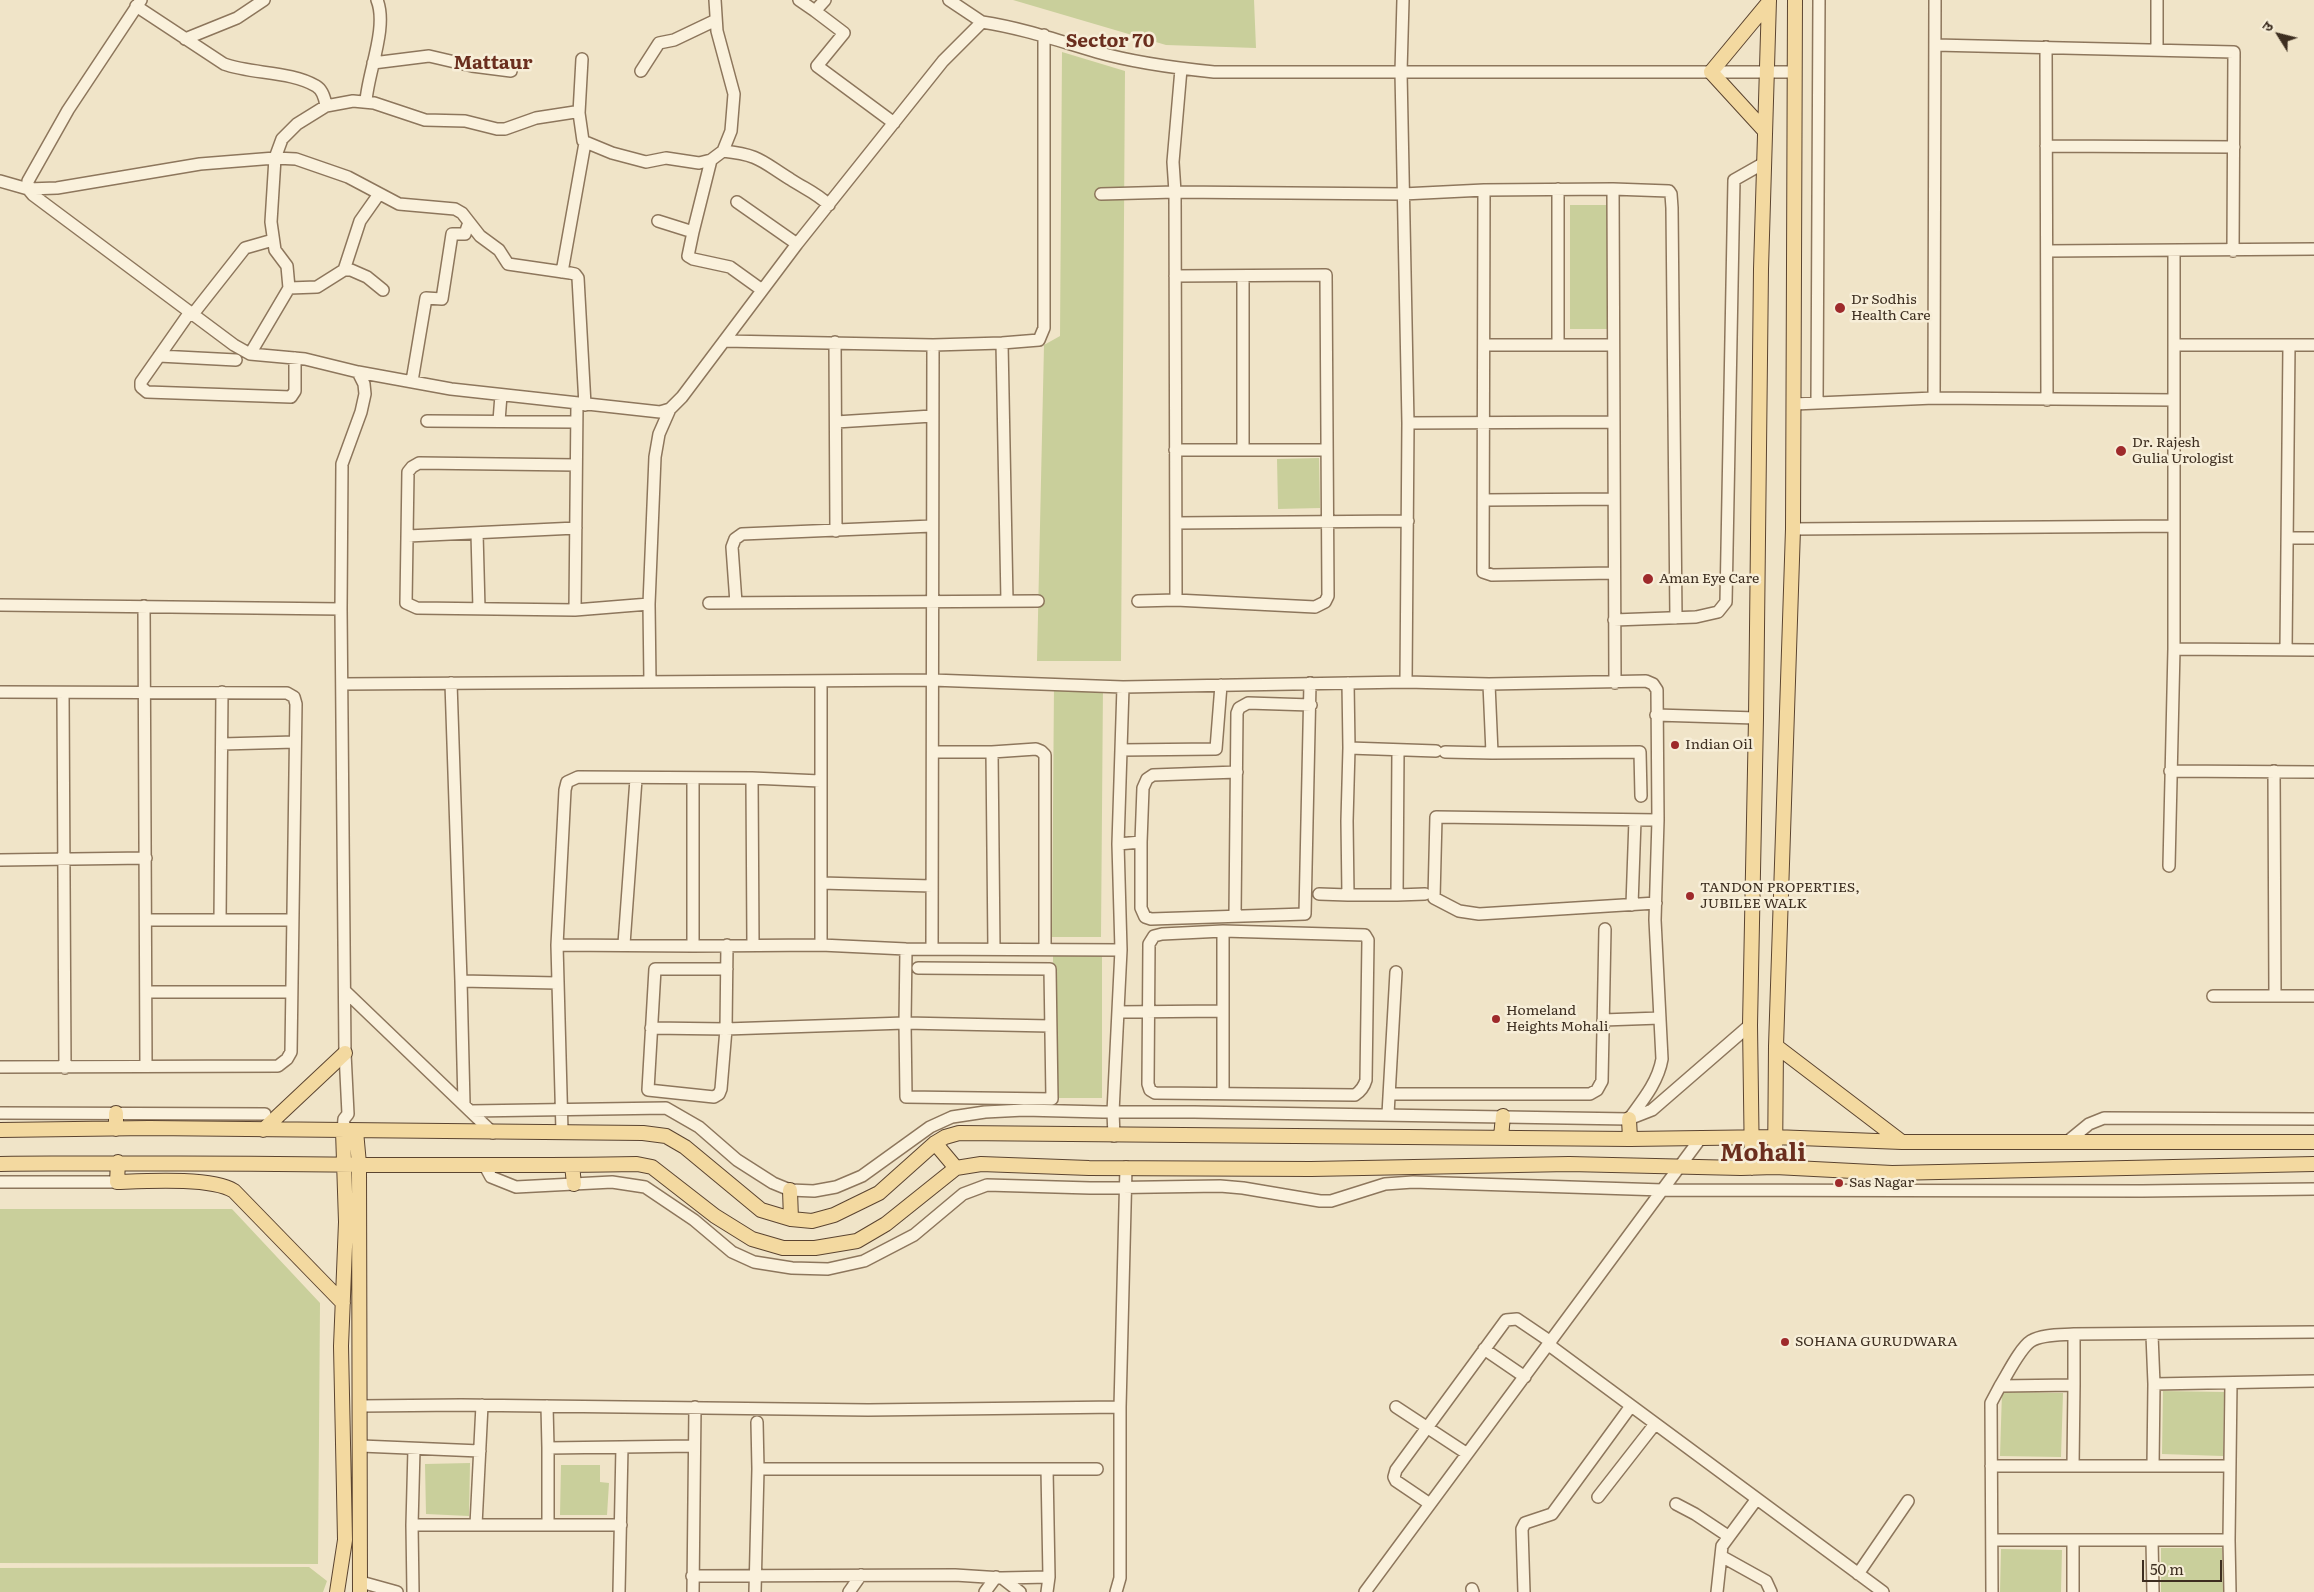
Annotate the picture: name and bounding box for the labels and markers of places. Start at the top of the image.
place label: Dr Sodhis Health Care [1851,292,1930,324]
marker: Dr Sodhis Health Care [1833,301,1847,315]
place label: Dr. Rajesh Gulia Urologist [2132,435,2234,468]
marker: Dr. Rajesh Gulia Urologist [2114,444,2128,458]
place label: Aman Eye Care [1659,571,1759,587]
marker: Aman Eye Care [1641,572,1655,586]
place label: Indian Oil [1685,737,1753,753]
marker: Indian Oil [1669,739,1681,751]
place label: TANDON PROPERTIES, JUBILEE WALK [1700,880,1860,912]
marker: TANDON PROPERTIES, JUBILEE WALK [1684,890,1696,902]
place label: Homeland Heights Mohali [1506,1003,1608,1036]
marker: Homeland Heights Mohali [1490,1013,1502,1025]
place label: Sas Nagar [1849,1175,1914,1191]
marker: Sas Nagar [1833,1177,1845,1189]
place label: SOHANA GURUDWARA [1795,1334,1958,1350]
marker: SOHANA GURUDWARA [1779,1336,1791,1348]

